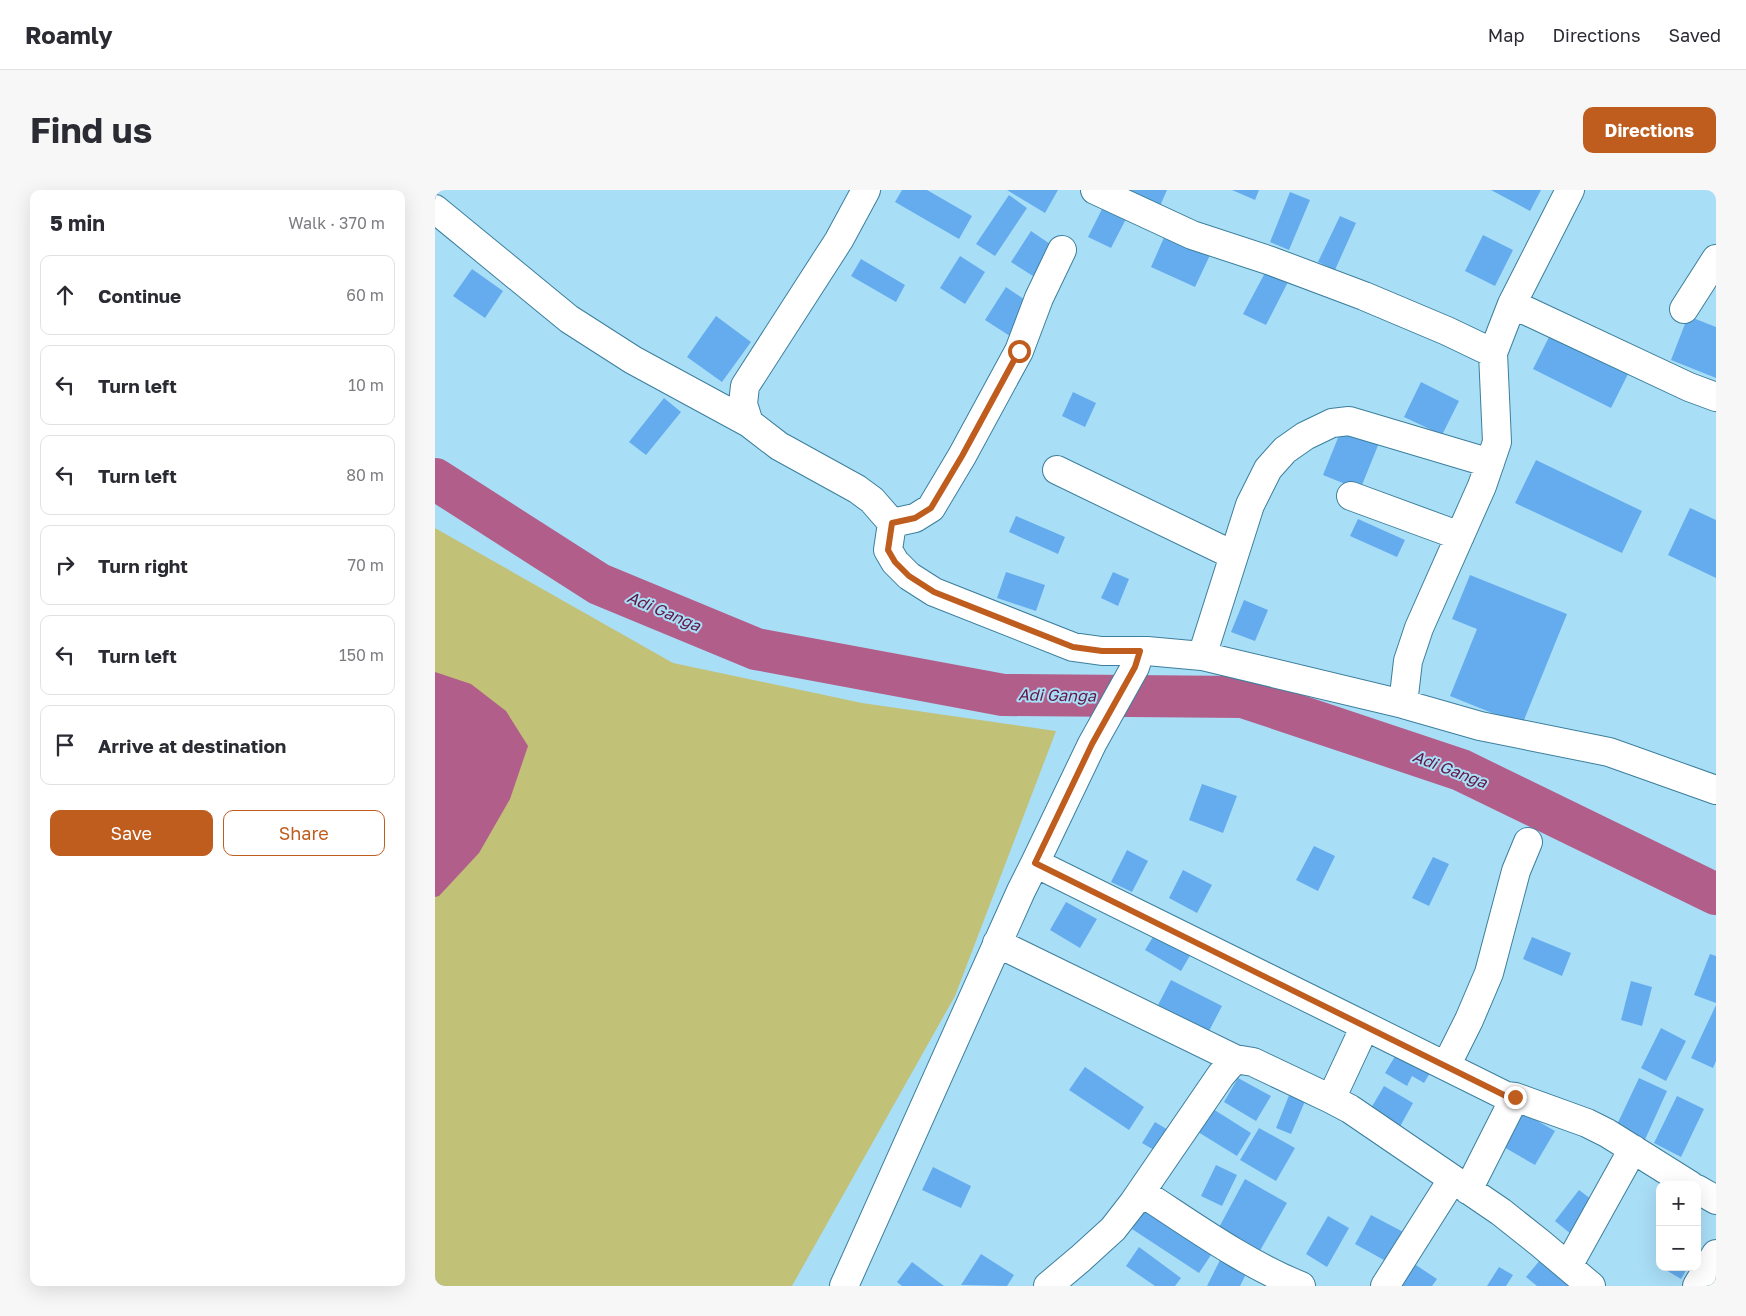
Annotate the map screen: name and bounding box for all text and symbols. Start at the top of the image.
text: Roamly [25,20,113,49]
text: Map [1488,24,1524,46]
text: Directions [1552,24,1640,46]
text: Saved [1668,24,1721,46]
button: Directions [1583,107,1716,153]
text: Find us [30,109,152,151]
text: 5 min [50,210,105,236]
text: Walk · 370 m [288,213,385,233]
icon: ahead [51,281,79,309]
text: Continue [98,284,181,307]
text: 60 m [346,285,384,305]
route start [1008,340,1031,363]
icon: left [51,371,79,399]
text: Turn left [98,374,177,397]
text: 10 m [348,375,384,395]
icon: left [51,461,79,489]
text: Turn left [98,464,177,487]
text: 80 m [346,465,384,485]
icon: right [51,551,79,579]
text: Turn right [98,554,188,577]
text: 70 m [347,555,384,575]
water label: Adi Ganga [624,587,705,636]
icon: left [51,641,79,669]
text: Turn left [98,644,177,667]
text: 150 m [339,645,384,665]
water label: Adi Ganga [1018,684,1097,706]
icon: arrive [51,731,79,759]
text: Arrive at destination [98,734,286,757]
water label: Adi Ganga [1410,746,1491,793]
button: Save [50,810,213,856]
button: Share [223,810,385,856]
route end [1504,1086,1527,1109]
map controls [1656,1181,1701,1271]
button: + [1656,1181,1701,1226]
button: − [1656,1226,1701,1271]

